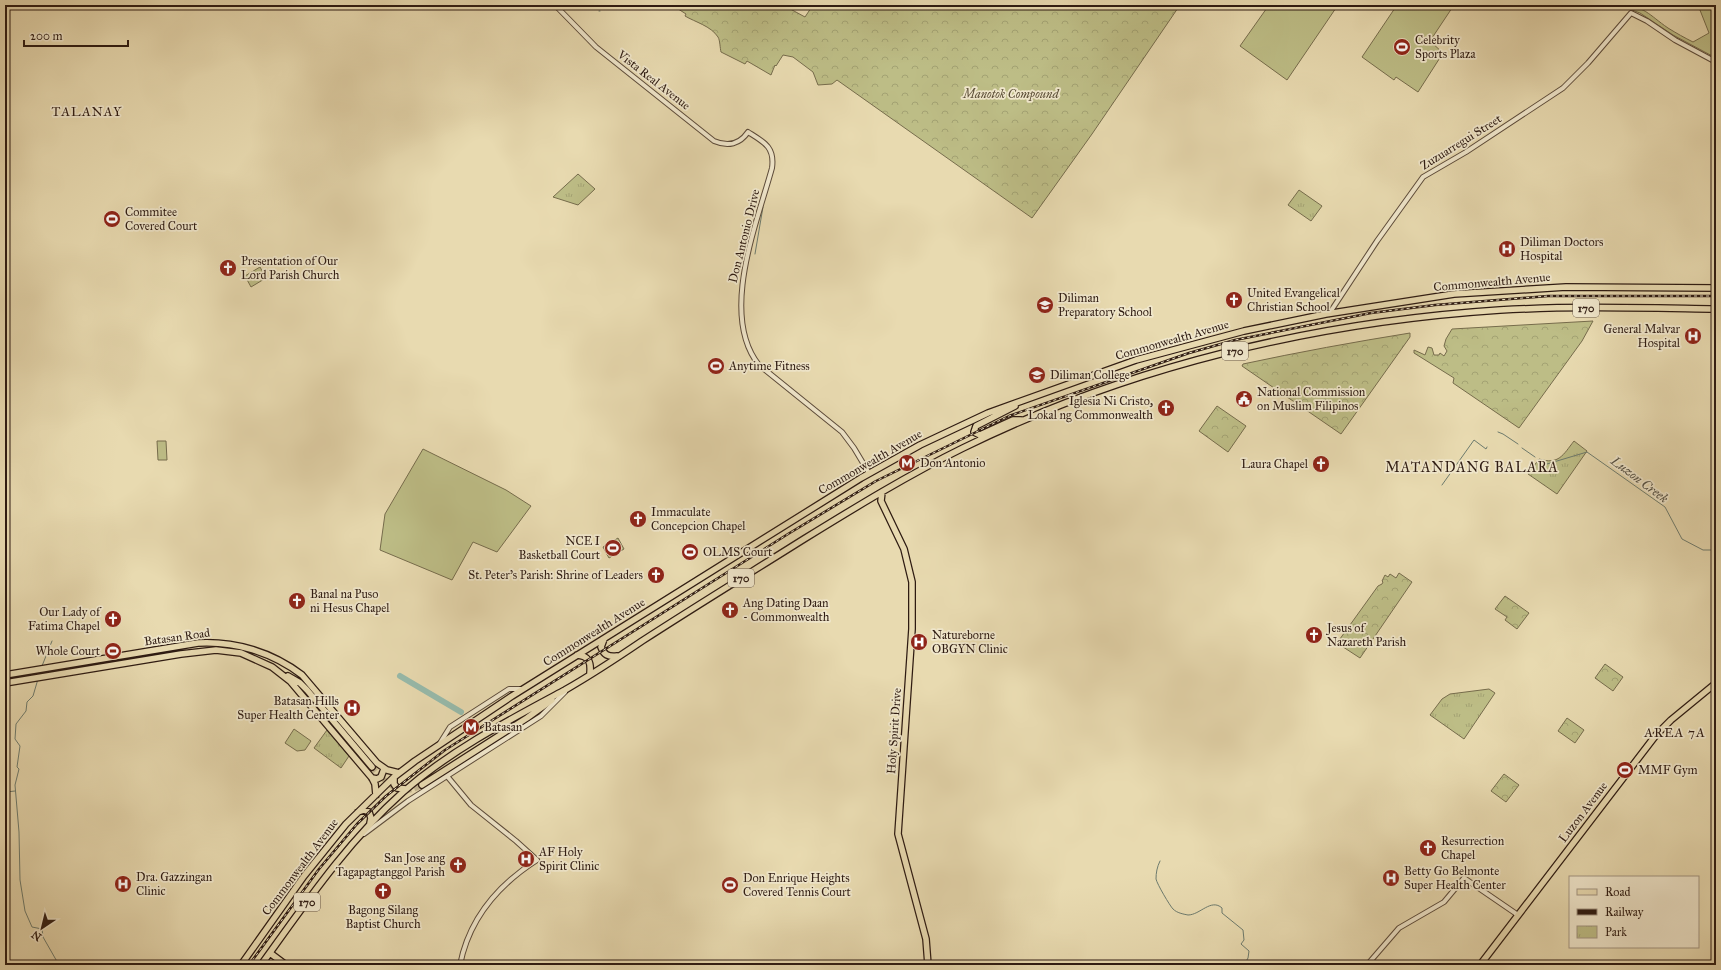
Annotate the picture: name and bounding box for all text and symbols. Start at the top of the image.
scale bar [24,22,128,48]
text: 200 m [30,29,63,43]
place label: Celebrity Sports Plaza [1415,33,1476,61]
sports icon: Celebrity Sports Plaza [1392,37,1412,57]
street label: Vista Real Avenue [614,47,693,113]
park label: Manotok Compound [962,87,1059,102]
district label: TALANAY [52,104,122,120]
street label: Zuzuarregui Street [1418,111,1505,173]
street label: Don Antonio Drive [726,188,762,284]
place label: Commitee Covered Court [125,205,198,233]
sports icon: Commitee Covered Court [102,209,122,229]
place label: Diliman Doctors Hospital [1520,235,1603,263]
hospital icon: Diliman Doctors Hospital [1497,239,1517,259]
place label: Presentation of Our Lord Parish Church [241,254,340,282]
church icon: Presentation of Our Lord Parish Church [218,258,238,278]
street label: Commonwealth Avenue [1433,270,1551,294]
place label: United Evangelical Christian School [1247,286,1341,314]
church icon: United Evangelical Christian School [1224,290,1244,310]
place label: Diliman Preparatory School [1058,291,1153,319]
school or university icon: Diliman Preparatory School [1035,295,1055,315]
road number: 170 [1573,299,1599,317]
street label: Commonwealth Avenue [1114,317,1230,363]
place label: General Malvar Hospital [1604,322,1681,350]
hospital icon: General Malvar Hospital [1683,326,1703,346]
road number: 170 [1222,342,1248,360]
sports icon: Anytime Fitness [706,356,726,376]
place label: Anytime Fitness [728,359,810,373]
school or university icon: Diliman College [1027,365,1047,385]
place label: Diliman College [1050,368,1130,383]
place label: National Commission on Muslim Filipinos [1257,385,1366,413]
public building icon: National Commission on Muslim Filipinos [1234,389,1254,409]
place label: Iglesia Ni Cristo, Lokal ng Commonwealth [1028,394,1153,423]
church icon: Iglesia Ni Cristo, Lokal ng Commonwealth [1156,398,1176,418]
street label: Commonwealth Avenue [816,427,924,497]
water label: Luzon Creek [1607,452,1671,507]
metro station icon: Don Antonio [897,453,917,473]
church icon: Laura Chapel [1311,454,1331,474]
place label: Don Antonio [920,456,985,470]
place label: Laura Chapel [1241,457,1309,471]
district label: MATANDANG BALARA [1385,459,1559,476]
place label: Immaculate Concepcion Chapel [651,505,746,533]
church icon: Immaculate Concepcion Chapel [628,509,648,529]
place label: NCE I Basketball Court [519,534,601,562]
sports icon: NCE I Basketball Court [603,538,623,558]
sports icon: OLMS Court [680,542,700,562]
place label: OLMS Court [703,545,773,559]
church icon: St. Peter's Parish: Shrine of Leaders [646,565,666,585]
place label: St. Peter's Parish: Shrine of Leaders [468,568,643,582]
road number: 170 [728,569,754,587]
place label: Banal na Puso ni Hesus Chapel [310,587,390,615]
church icon: Banal na Puso ni Hesus Chapel [287,591,307,611]
street label: Commonwealth Avenue [540,595,648,669]
place label: Ang Dating Daan - Commonwealth [742,596,830,624]
church icon: Ang Dating Daan - Commonwealth [720,600,740,620]
place label: Our Lady of Fatima Chapel [28,605,102,633]
church icon: Our Lady of Fatima Chapel [103,609,123,629]
place label: Jesus of Nazareth Parish [1325,621,1406,649]
street label: Batasan Road [143,625,211,649]
church icon: Jesus of Nazareth Parish [1304,625,1324,645]
place label: Natureborne OBGYN Clinic [932,628,1008,656]
hospital icon: Natureborne OBGYN Clinic [909,632,929,652]
sports icon: Whole Court [103,641,123,661]
place label: Whole Court [36,644,101,658]
street label: Holy Spirit Drive [884,688,904,774]
place label: Batasan Hills Super Health Center [237,694,340,722]
hospital icon: Batasan Hills Super Health Center [342,698,362,718]
metro station icon: Batasan [461,717,481,737]
place label: Batasan [484,720,523,734]
district label: AREA 7A [1643,725,1706,741]
sports icon: MMF Gym [1615,760,1635,780]
place label: MMF Gym [1638,763,1698,777]
street label: Luzon Avenue [1556,779,1610,845]
street label: Commonwealth Avenue [259,816,341,918]
place label: Resurrection Chapel [1441,834,1505,862]
church icon: Resurrection Chapel [1418,838,1438,858]
place label: AF Holy Spirit Clinic [538,845,599,873]
hospital icon: AF Holy Spirit Clinic [516,849,536,869]
place label: San Jose ang Tagapagtanggol Parish [336,851,445,880]
church icon: San Jose ang Tagapagtanggol Parish [448,855,468,875]
place label: Betty Go Belmonte Super Health Center [1404,864,1506,892]
hospital icon: Betty Go Belmonte Super Health Center [1381,868,1401,888]
place label: Dra. Gazzingan Clinic [136,870,213,898]
place label: Don Enrique Heights Covered Tennis Court [743,871,852,899]
hospital icon: Dra. Gazzingan Clinic [113,874,133,894]
sports icon: Don Enrique Heights Covered Tennis Court [720,875,740,895]
legend [1569,876,1699,948]
church icon: Bagong Silang Baptist Church [373,881,393,901]
text: Road [1605,885,1631,899]
road number: 170 [294,893,320,911]
place label: Bagong Silang Baptist Church [345,903,421,931]
text: Railway [1605,905,1644,919]
north arrow [22,908,62,948]
text: Park [1605,925,1627,939]
text: N [28,927,44,944]

